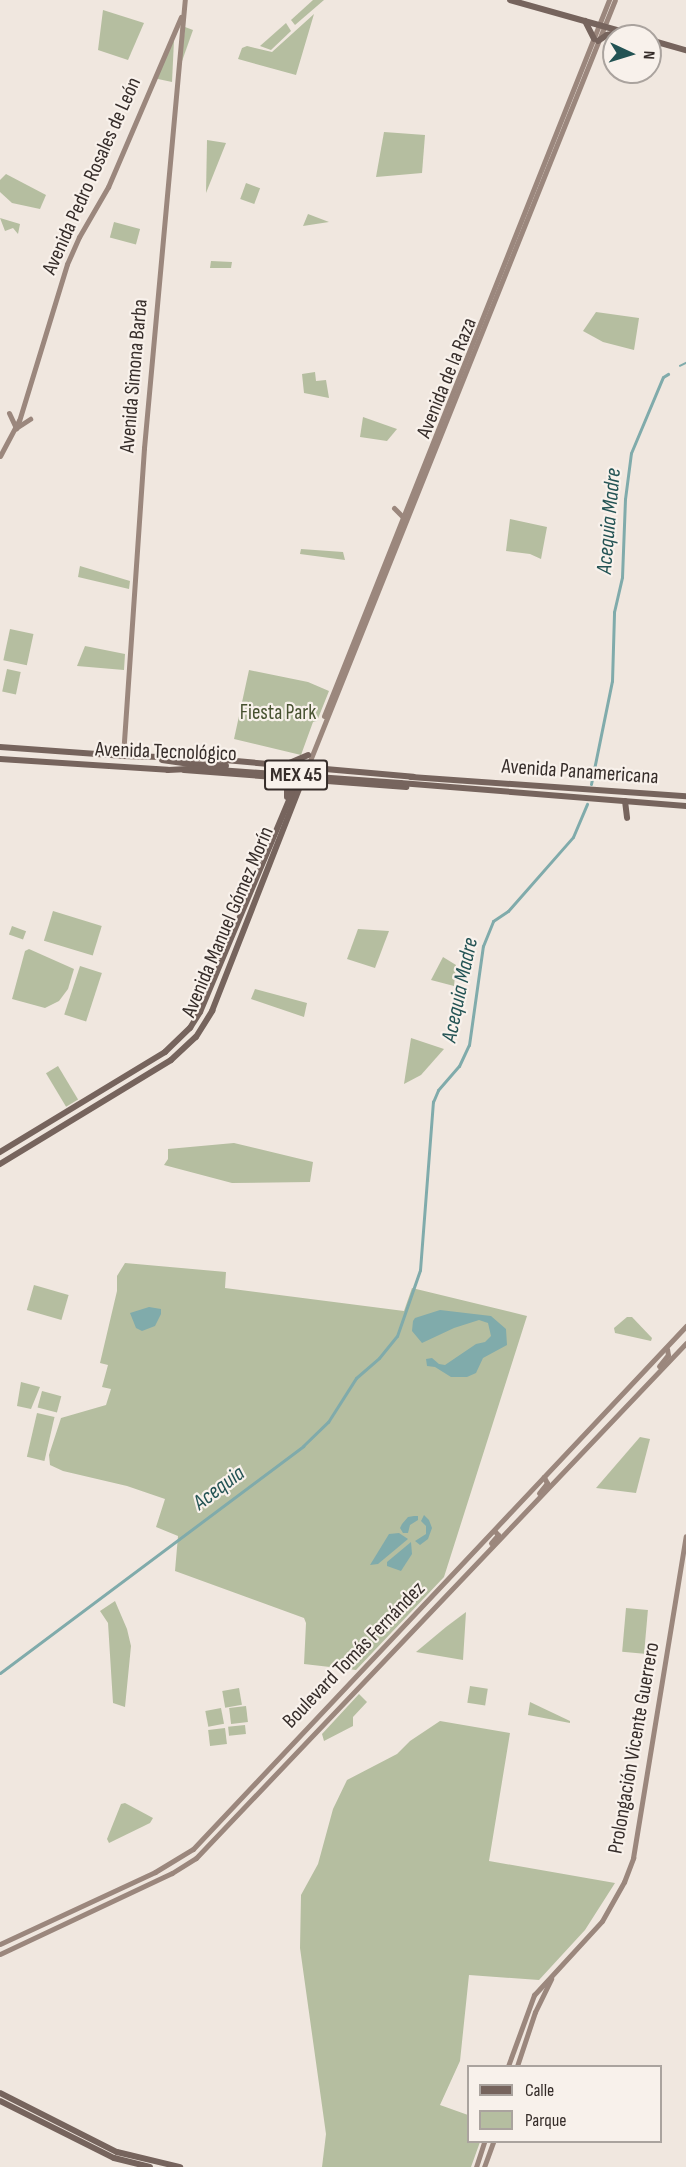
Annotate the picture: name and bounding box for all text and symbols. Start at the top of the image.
north arrow [602,24,662,84]
text: N [639,50,658,60]
street label: Avenida Pedro Rosales de León [37,74,147,278]
street label: Avenida Simona Barba [115,298,153,454]
street label: Avenida de la Raza [411,314,483,442]
water label: Acequia Madre [591,467,627,575]
park label: Fiesta Park [240,700,316,726]
street label: Avenida Tecnológico [95,737,237,767]
street label: Avenida Panamericana [501,754,659,790]
road number: MEX 45 [263,758,329,792]
street label: Avenida Manuel Gómez Morín [176,823,280,1021]
water label: Acequia Madre [436,935,484,1045]
water label: Acequia [188,1460,250,1516]
street label: Boulevard Tomás Fernández [278,1576,430,1734]
street label: Prolongación Vicente Guerrero [603,1640,665,1856]
legend [467,2065,662,2143]
text: Calle [525,2080,554,2101]
text: Parque [525,2110,566,2131]

